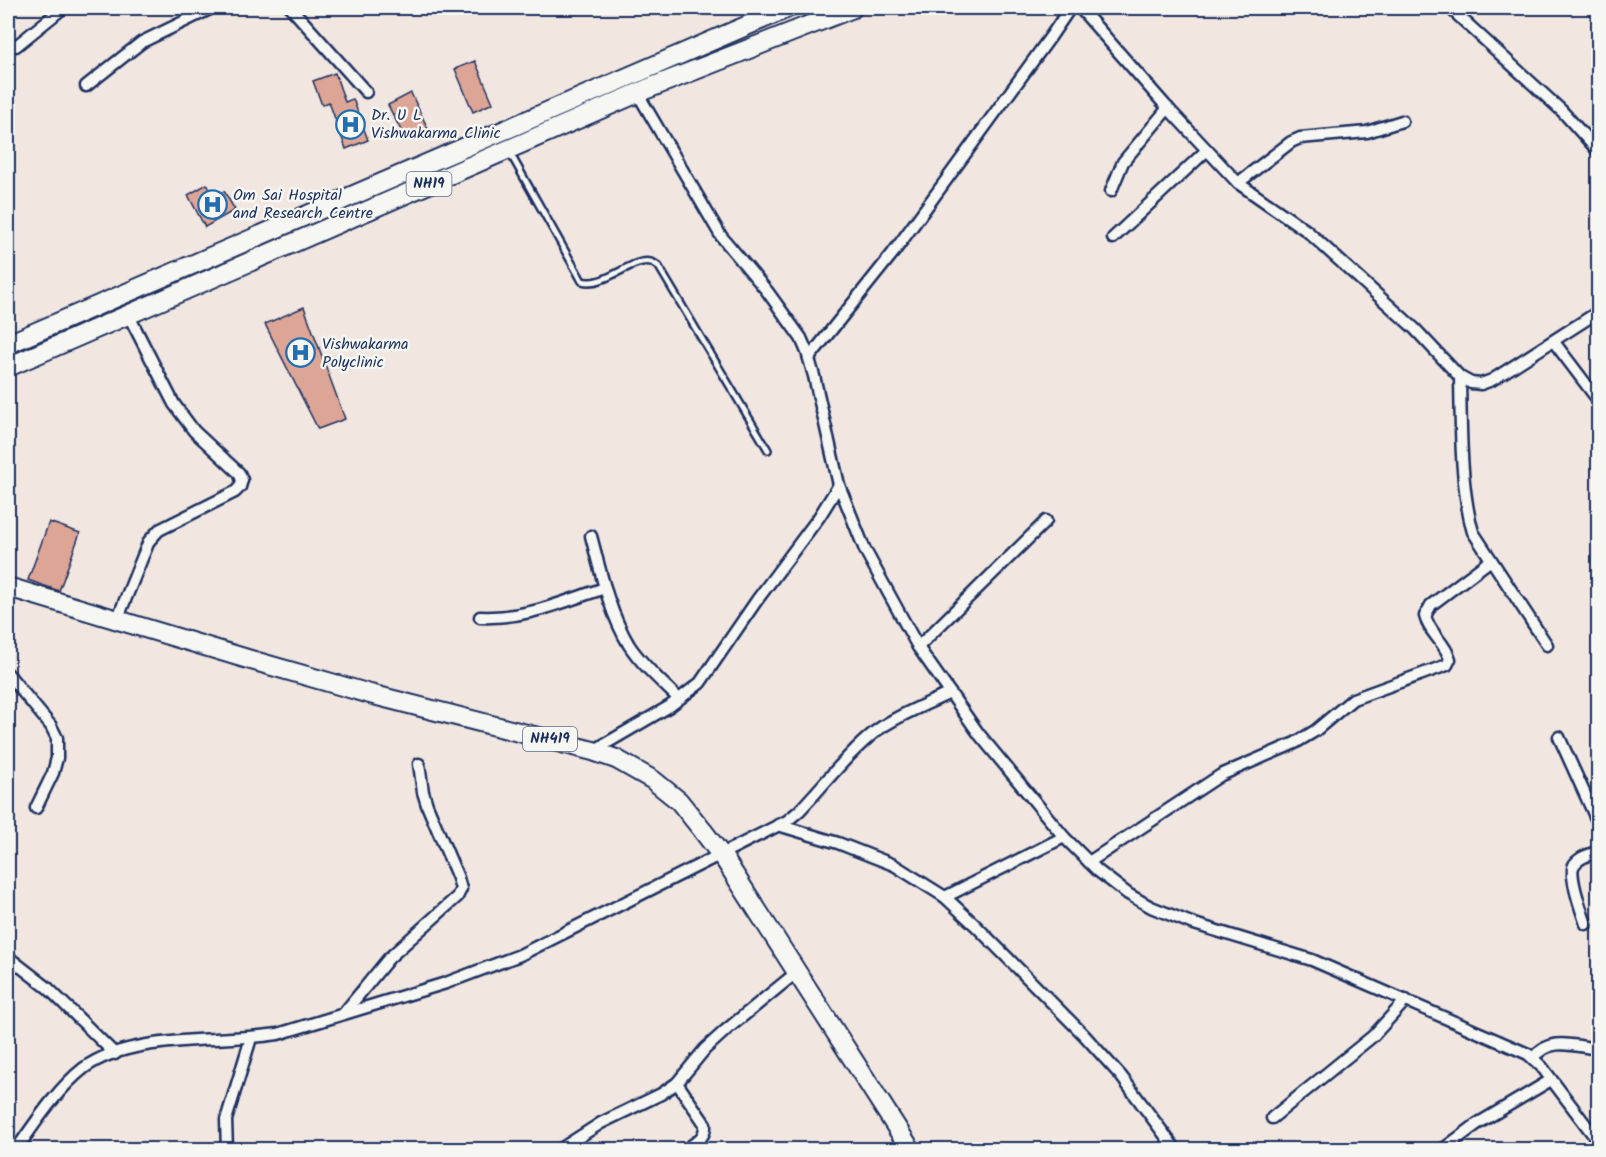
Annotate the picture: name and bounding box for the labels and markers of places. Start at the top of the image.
place label: Dr. U L Vishwakarma Clinic [371,103,501,146]
hospital icon: Dr. U L Vishwakarma Clinic [334,108,366,140]
place label: Om Sai Hospital and Research Centre [233,183,373,226]
hospital icon: Om Sai Hospital and Research Centre [196,188,228,220]
place label: Vishwakarma Polyclinic [322,332,409,375]
hospital icon: Vishwakarma Polyclinic [285,337,317,369]

